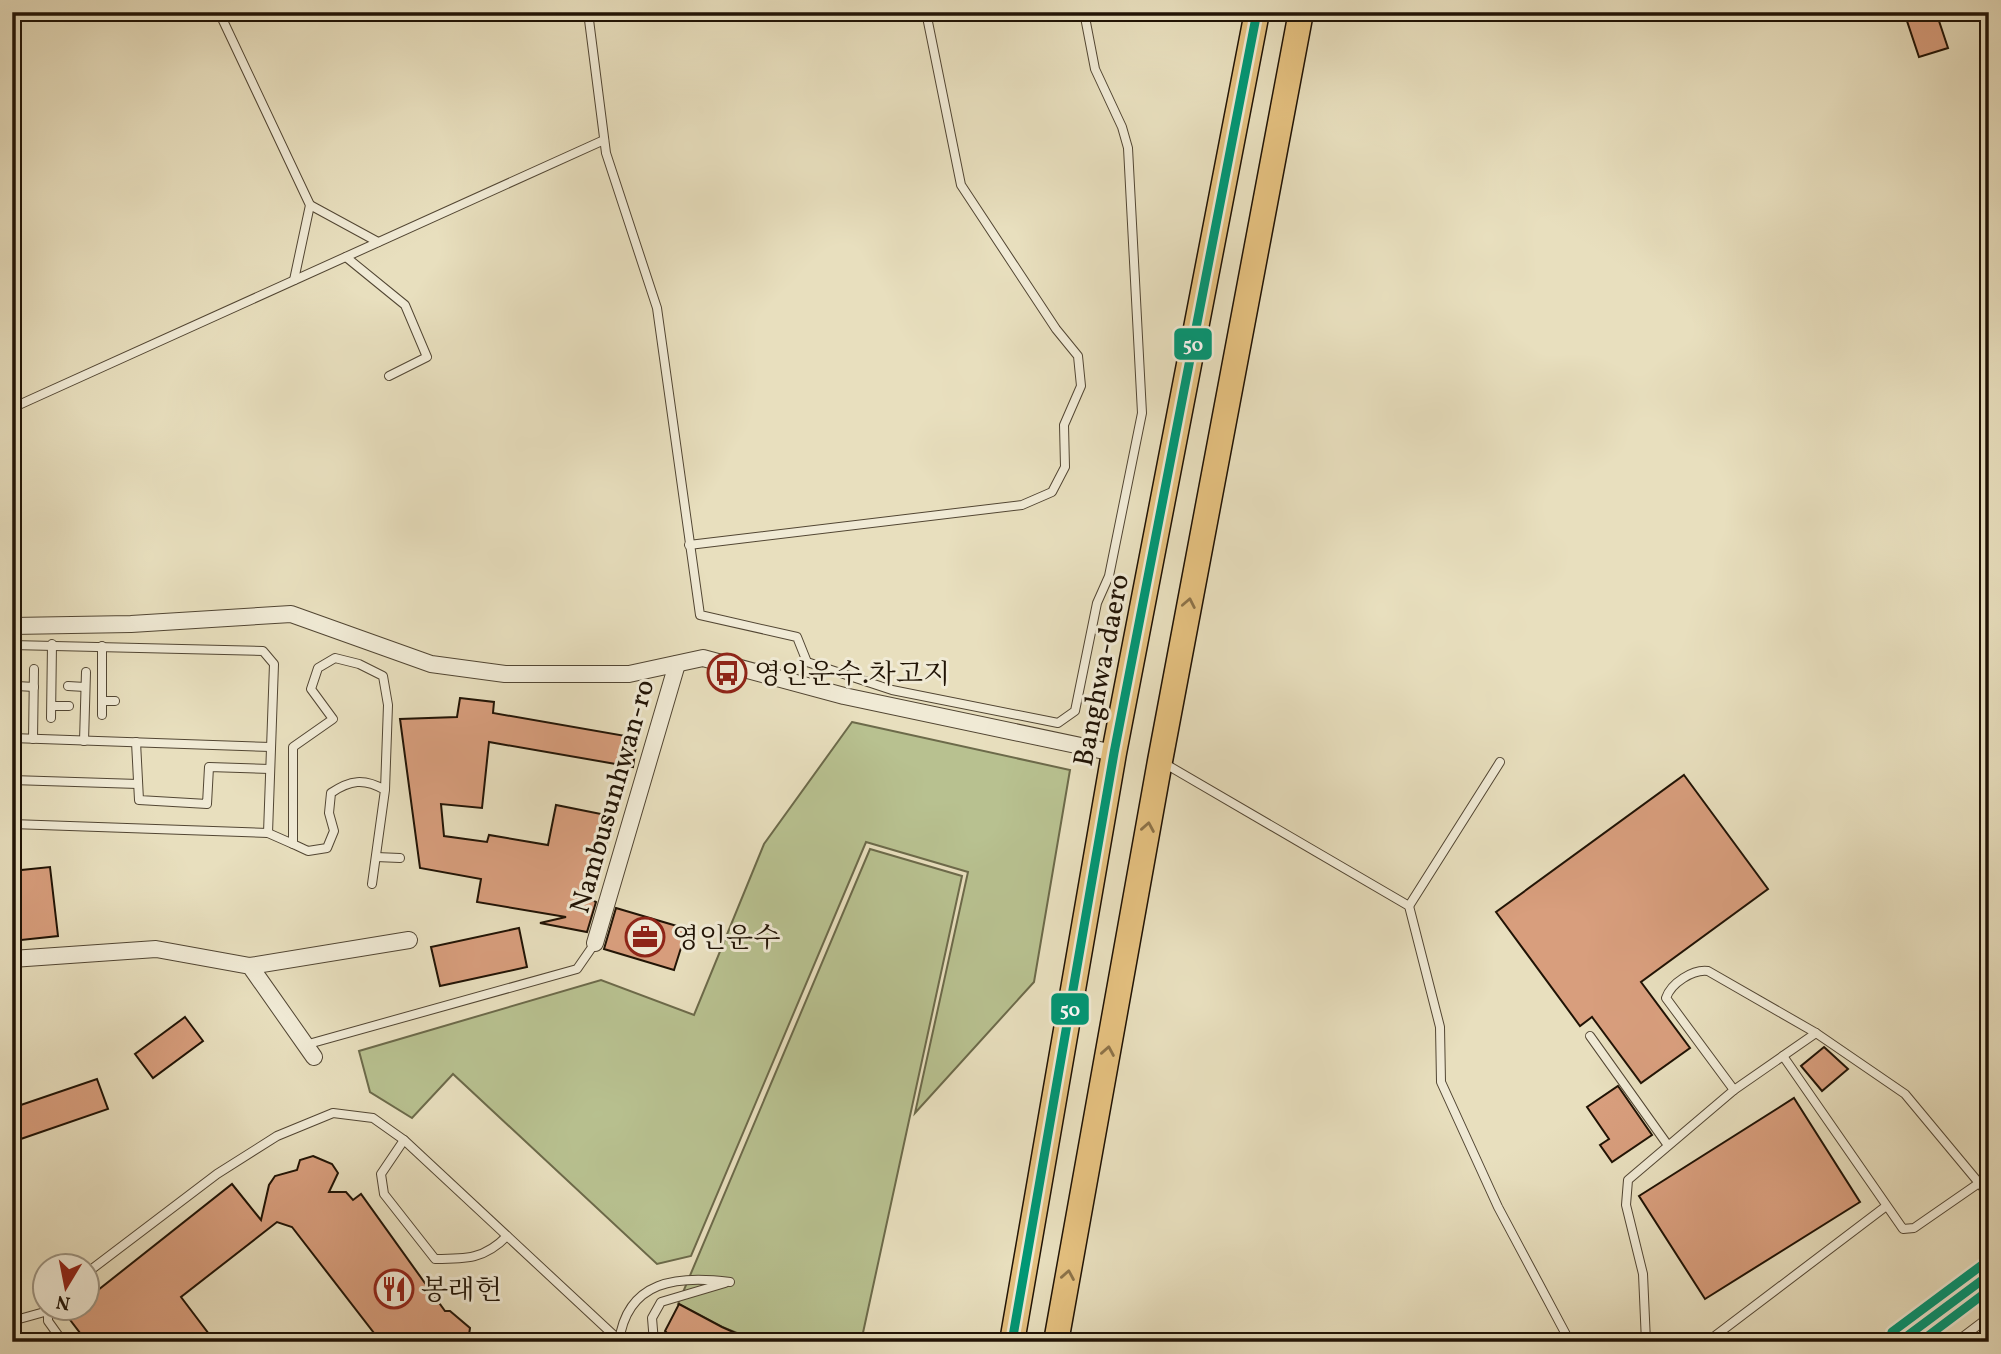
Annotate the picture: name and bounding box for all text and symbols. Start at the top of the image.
line badge: 50 [1173,327,1213,361]
text: 50 [1183,333,1204,359]
street label: Banghwa-daero [1065,571,1140,770]
one-way arrow [1181,597,1196,609]
bus stop icon: 영인운수.차고지 [706,652,748,694]
place label: 영인운수.차고지 [754,656,950,695]
street label: Nambusunhwan-ro [561,675,665,918]
one-way arrow [1140,821,1155,832]
office icon: 영인운수 [624,916,666,958]
place label: 영인운수 [672,920,780,959]
line badge: 50 [1050,992,1090,1026]
text: 50 [1060,998,1081,1024]
one-way arrow [1100,1045,1115,1056]
north arrow [32,1252,102,1322]
restaurant icon: 봉래헌 [373,1268,415,1310]
one-way arrow [1060,1269,1075,1281]
place label: 봉래헌 [421,1272,502,1311]
text: N [54,1288,72,1316]

